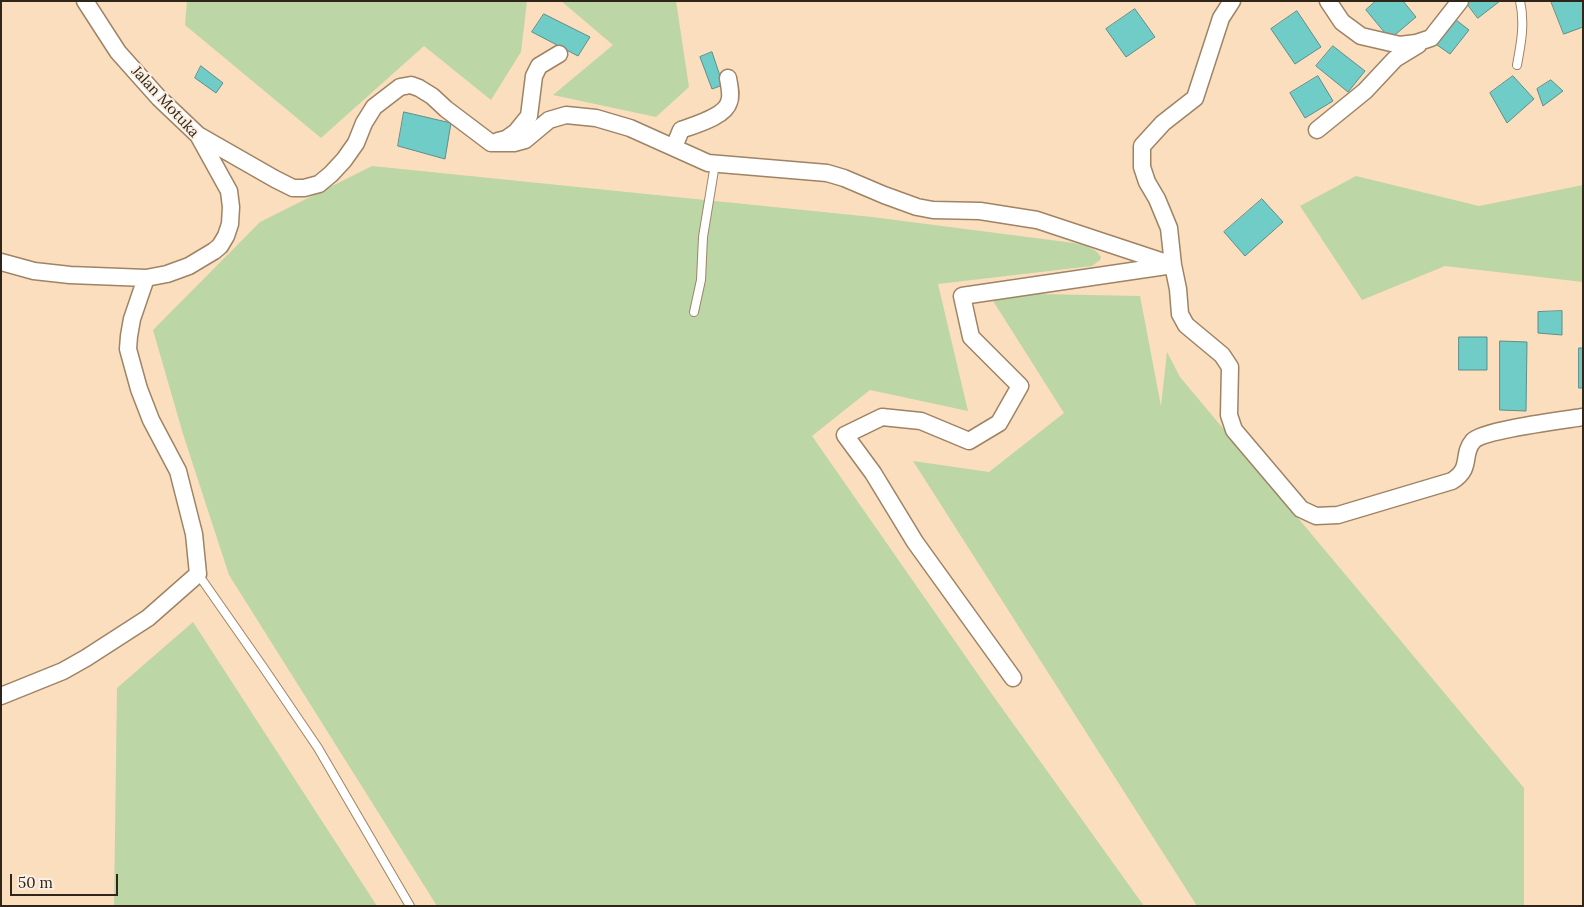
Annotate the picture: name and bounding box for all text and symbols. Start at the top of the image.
street label: Jalan Motuka [127,63,203,141]
scale bar [12,864,120,896]
text: 50 m [18,873,53,892]

